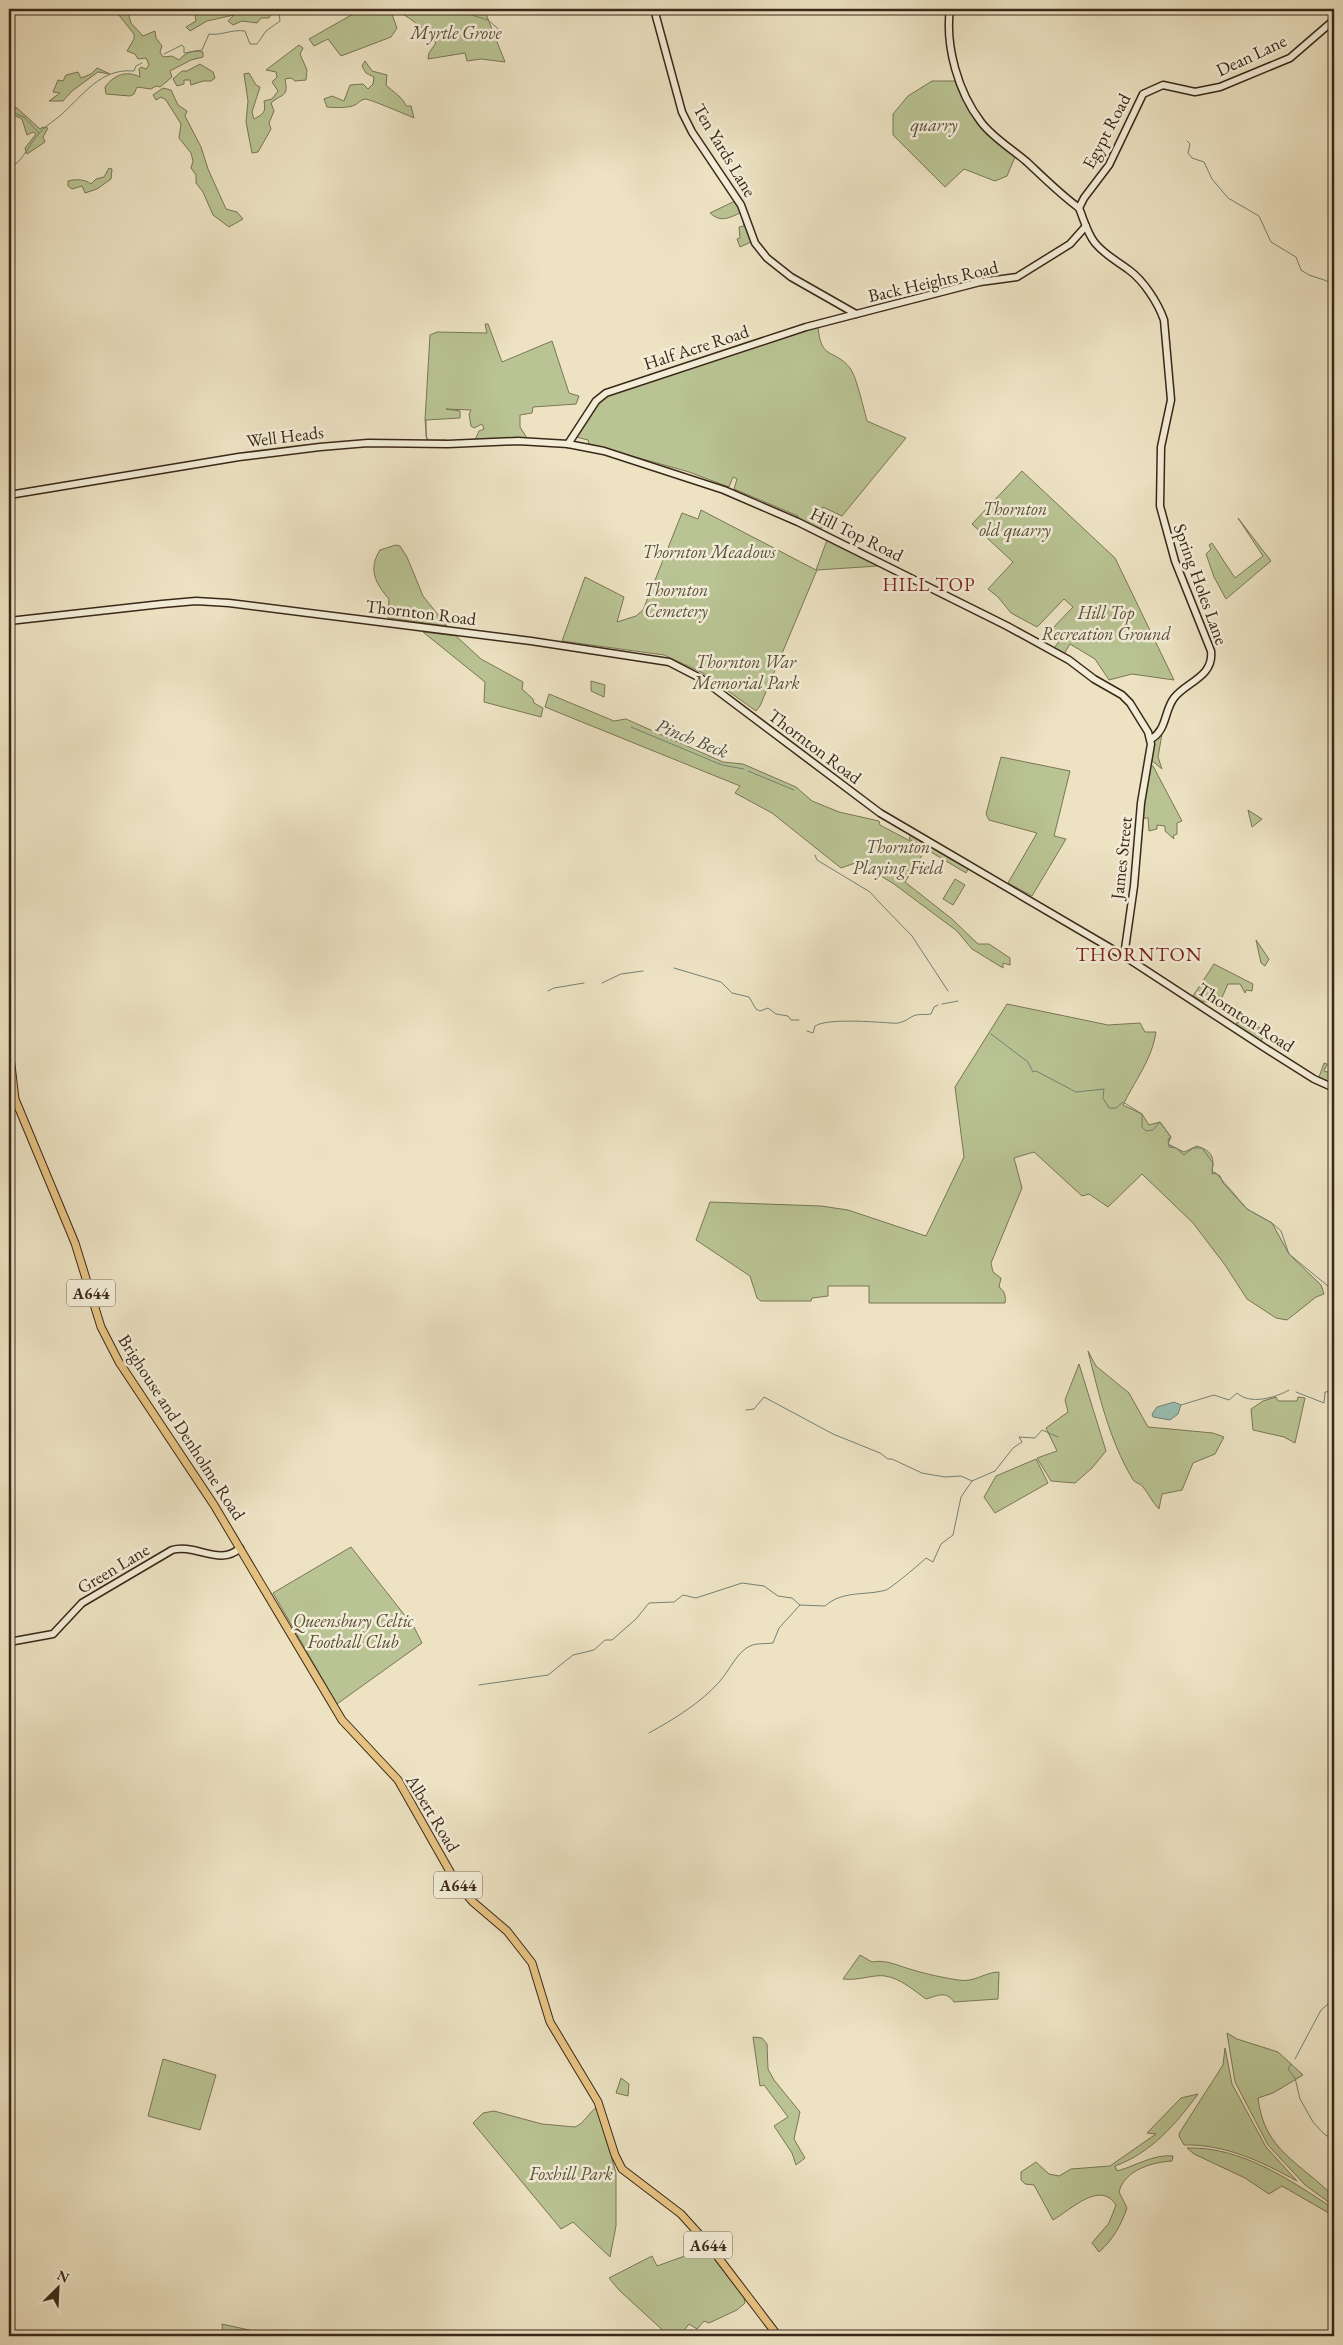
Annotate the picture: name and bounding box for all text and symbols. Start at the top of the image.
park label: Myrtle Grove [409,21,502,45]
street label: Dean Lane [1212,29,1290,81]
street label: Egypt Road [1077,89,1136,173]
street label: Ten Yards Lane [688,99,762,201]
park label: quarry [910,113,958,138]
street label: Back Heights Road [866,255,1001,307]
street label: Half Acre Road [641,319,752,375]
street label: Well Heads [245,420,325,452]
park label: Thornton old quarry [979,497,1052,543]
street label: Hill Top Road [807,502,908,567]
street label: Spring Holes Lane [1168,520,1234,648]
park label: Thornton Meadows [642,540,777,563]
district label: HILL TOP [882,572,976,597]
park label: Thornton Cemetery [644,578,708,623]
street label: Thornton Road [364,594,478,630]
park label: Hill Top Recreation Ground [1041,601,1172,645]
park label: Thornton War Memorial Park [691,650,800,694]
street label: Thornton Road [764,703,867,789]
water label: Pinch Beck [652,712,732,764]
street label: James Street [1105,815,1137,903]
park label: Thornton Playing Field [853,835,944,880]
district label: THORNTON [1075,941,1203,967]
street label: Thornton Road [1193,977,1300,1057]
road number: A644 [67,1280,115,1306]
street label: Brighouse and Denholme Road [113,1330,251,1525]
street label: Green Lane [73,1537,153,1599]
park label: Queensbury Celtic Football Club [293,1609,414,1653]
street label: Albert Road [400,1769,465,1857]
road number: A644 [434,1872,482,1898]
park label: Foxhill Park [528,2162,613,2185]
road number: A644 [684,2232,732,2258]
north arrow [32,2262,82,2312]
text: N [54,2266,73,2287]

